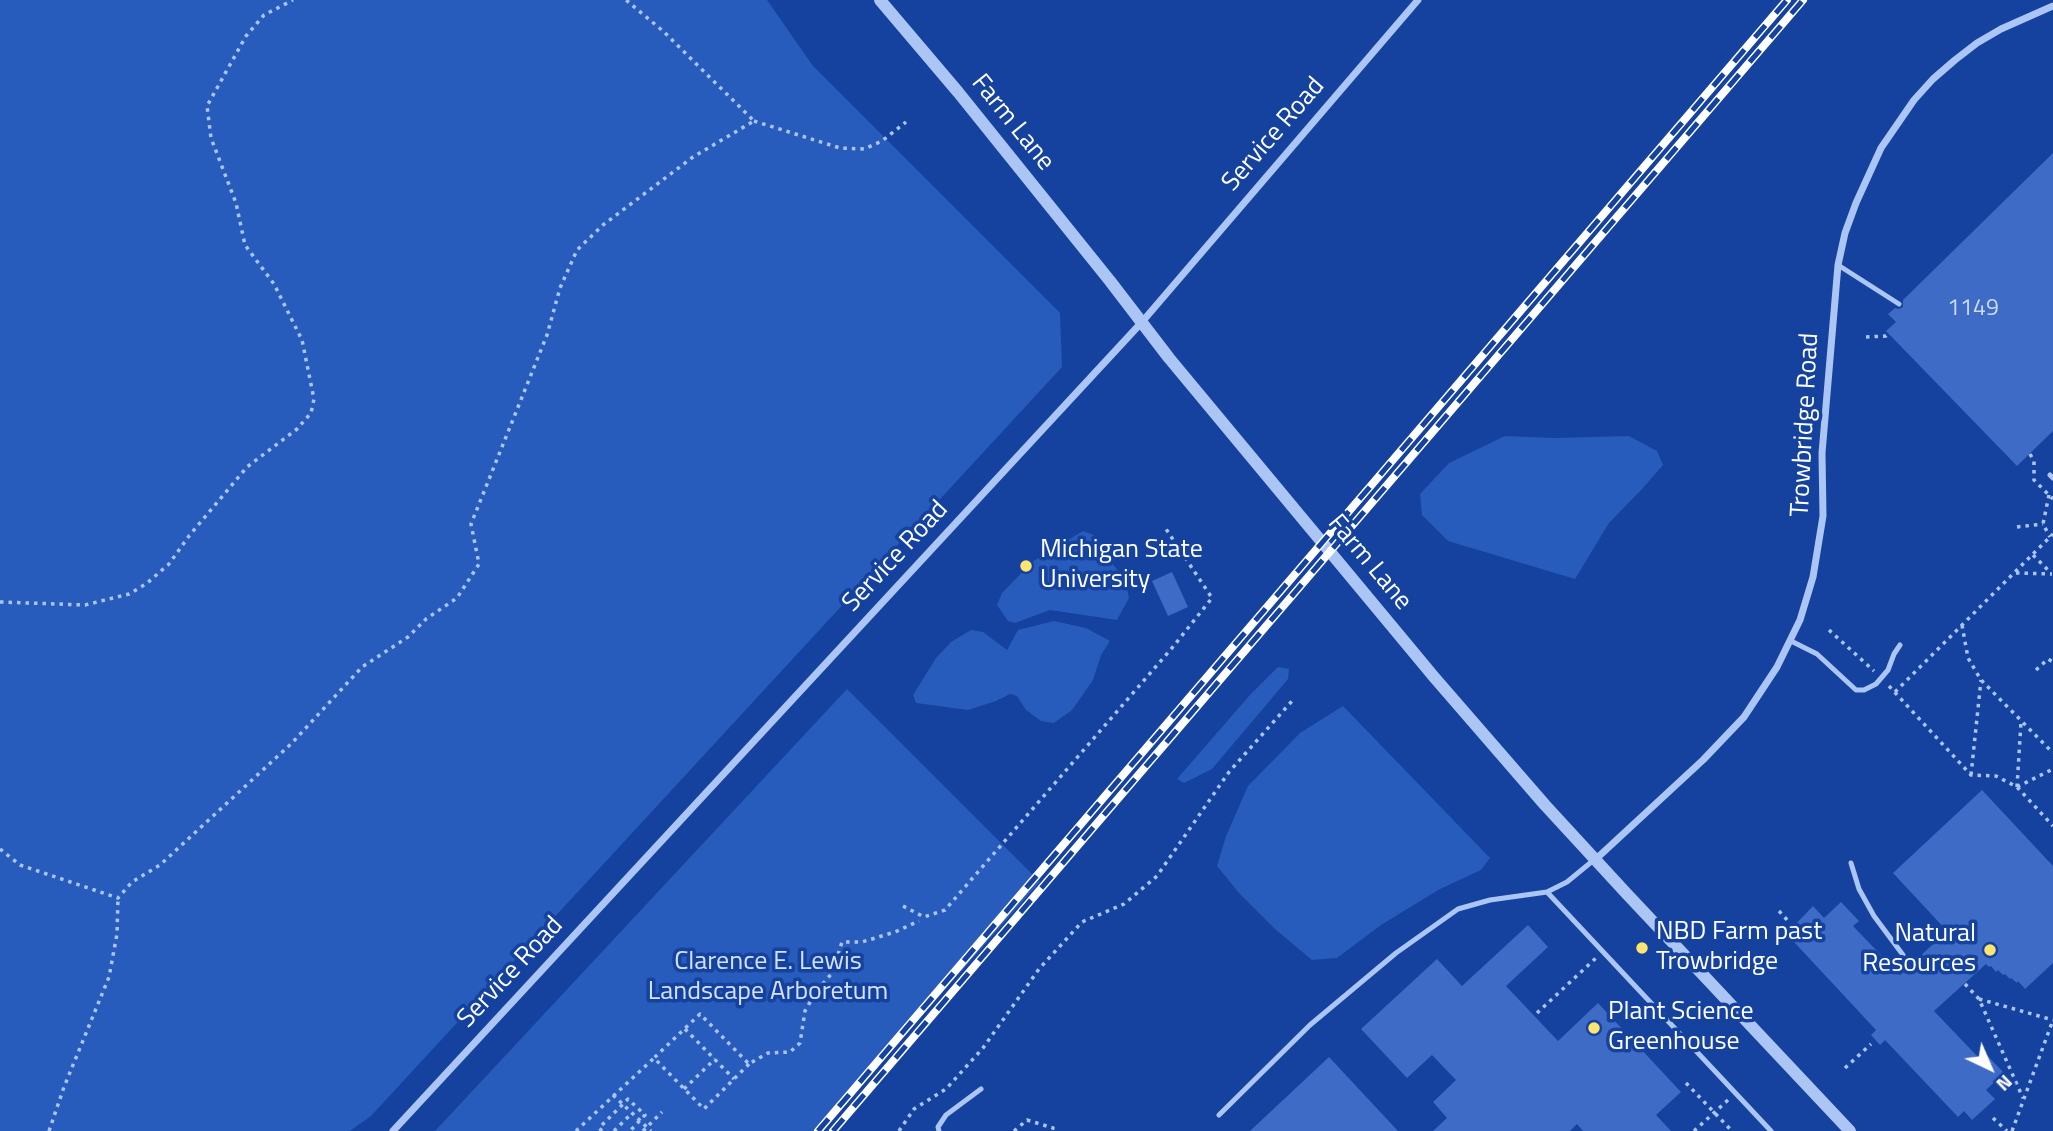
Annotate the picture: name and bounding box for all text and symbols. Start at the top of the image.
street label: Farm Lane [964,69,1060,177]
street label: Service Road [1216,72,1332,198]
house number: 1149 [1947,295,1999,323]
street label: Trowbridge Road [1786,332,1826,518]
street label: Service Road [837,495,955,619]
street label: Farm Lane [1320,509,1418,617]
place label: Michigan State University [1040,535,1203,596]
marker: Michigan State University [1018,558,1034,574]
street label: Service Road [452,911,570,1035]
place label: NBD Farm past Trowbridge [1656,917,1822,978]
place label: Natural Resources [1862,919,1976,981]
marker: NBD Farm past Trowbridge [1634,940,1650,956]
marker: Natural Resources [1982,942,1998,958]
park label: Clarence E. Lewis Landscape Arboretum [648,947,888,1009]
place label: Plant Science Greenhouse [1608,997,1754,1058]
marker: Plant Science Greenhouse [1586,1020,1602,1036]
north arrow [1955,1033,2025,1103]
text: N [1990,1068,2020,1098]

